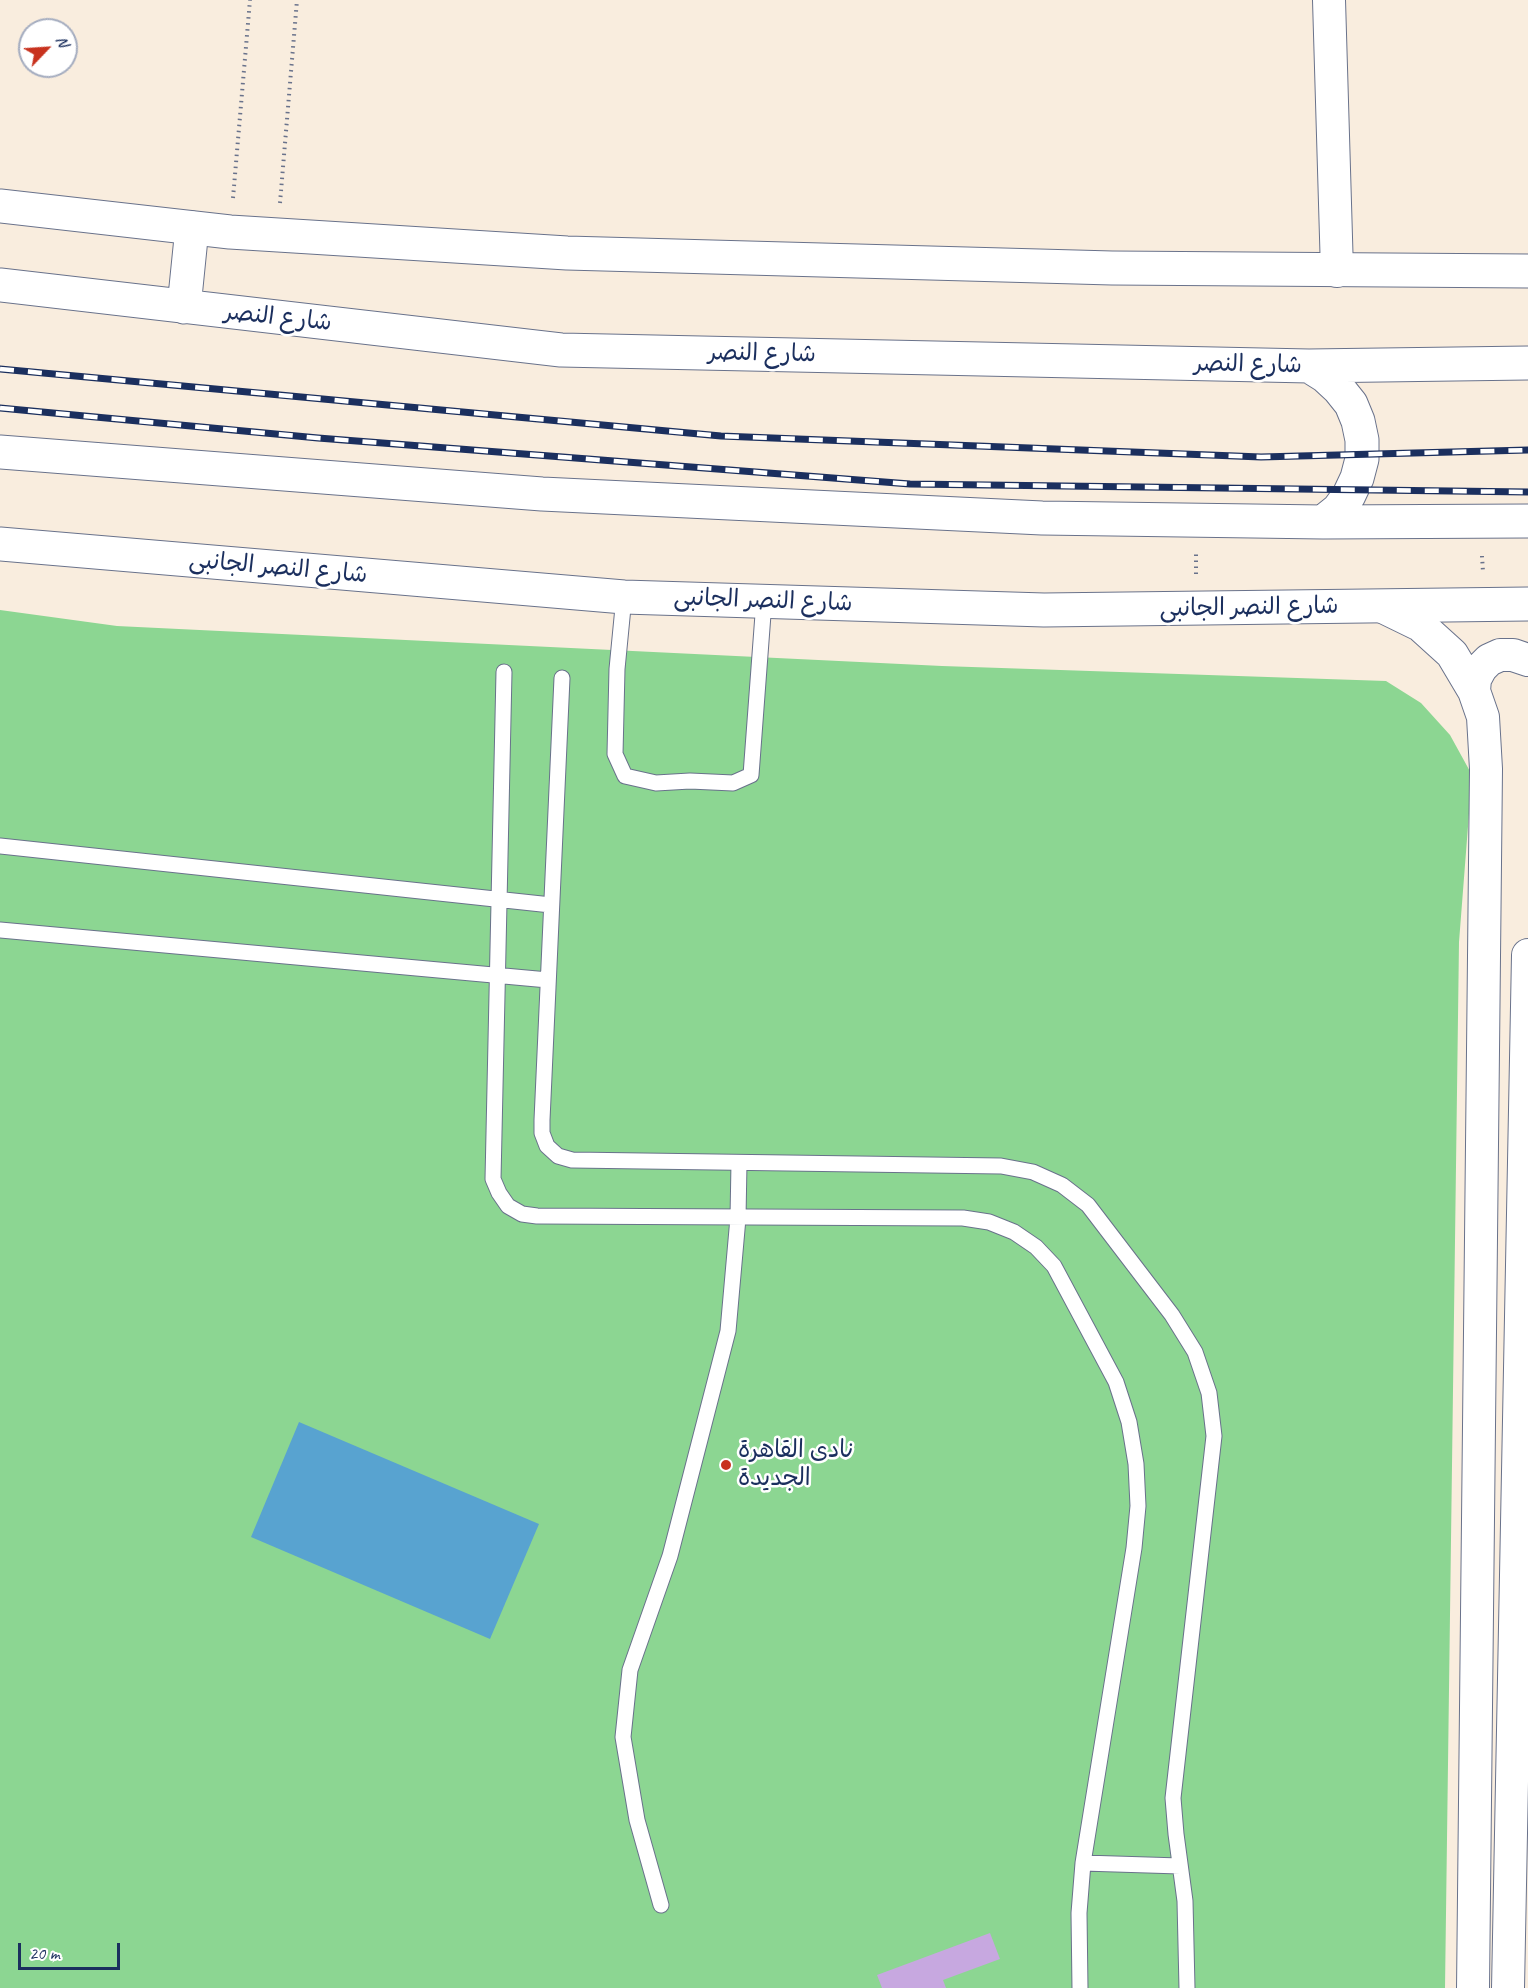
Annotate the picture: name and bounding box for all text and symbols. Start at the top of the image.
north arrow [18,18,78,78]
text: N [51,33,74,50]
street label: شارع النصر [223,298,333,338]
street label: شارع النصر [708,339,816,369]
street label: شارع النصر [1194,350,1302,380]
street label: شارع النصر الجانبى [187,546,369,590]
street label: شارع النصر الجانبى [673,583,853,619]
street label: شارع النصر الجانبى [1159,592,1339,624]
place label: نادى القاهرة الجديدة [738,1437,855,1493]
marker: نادى القاهرة الجديدة [719,1458,733,1472]
scale bar [21,1931,123,1969]
text: 20 m [29,1942,60,1964]

